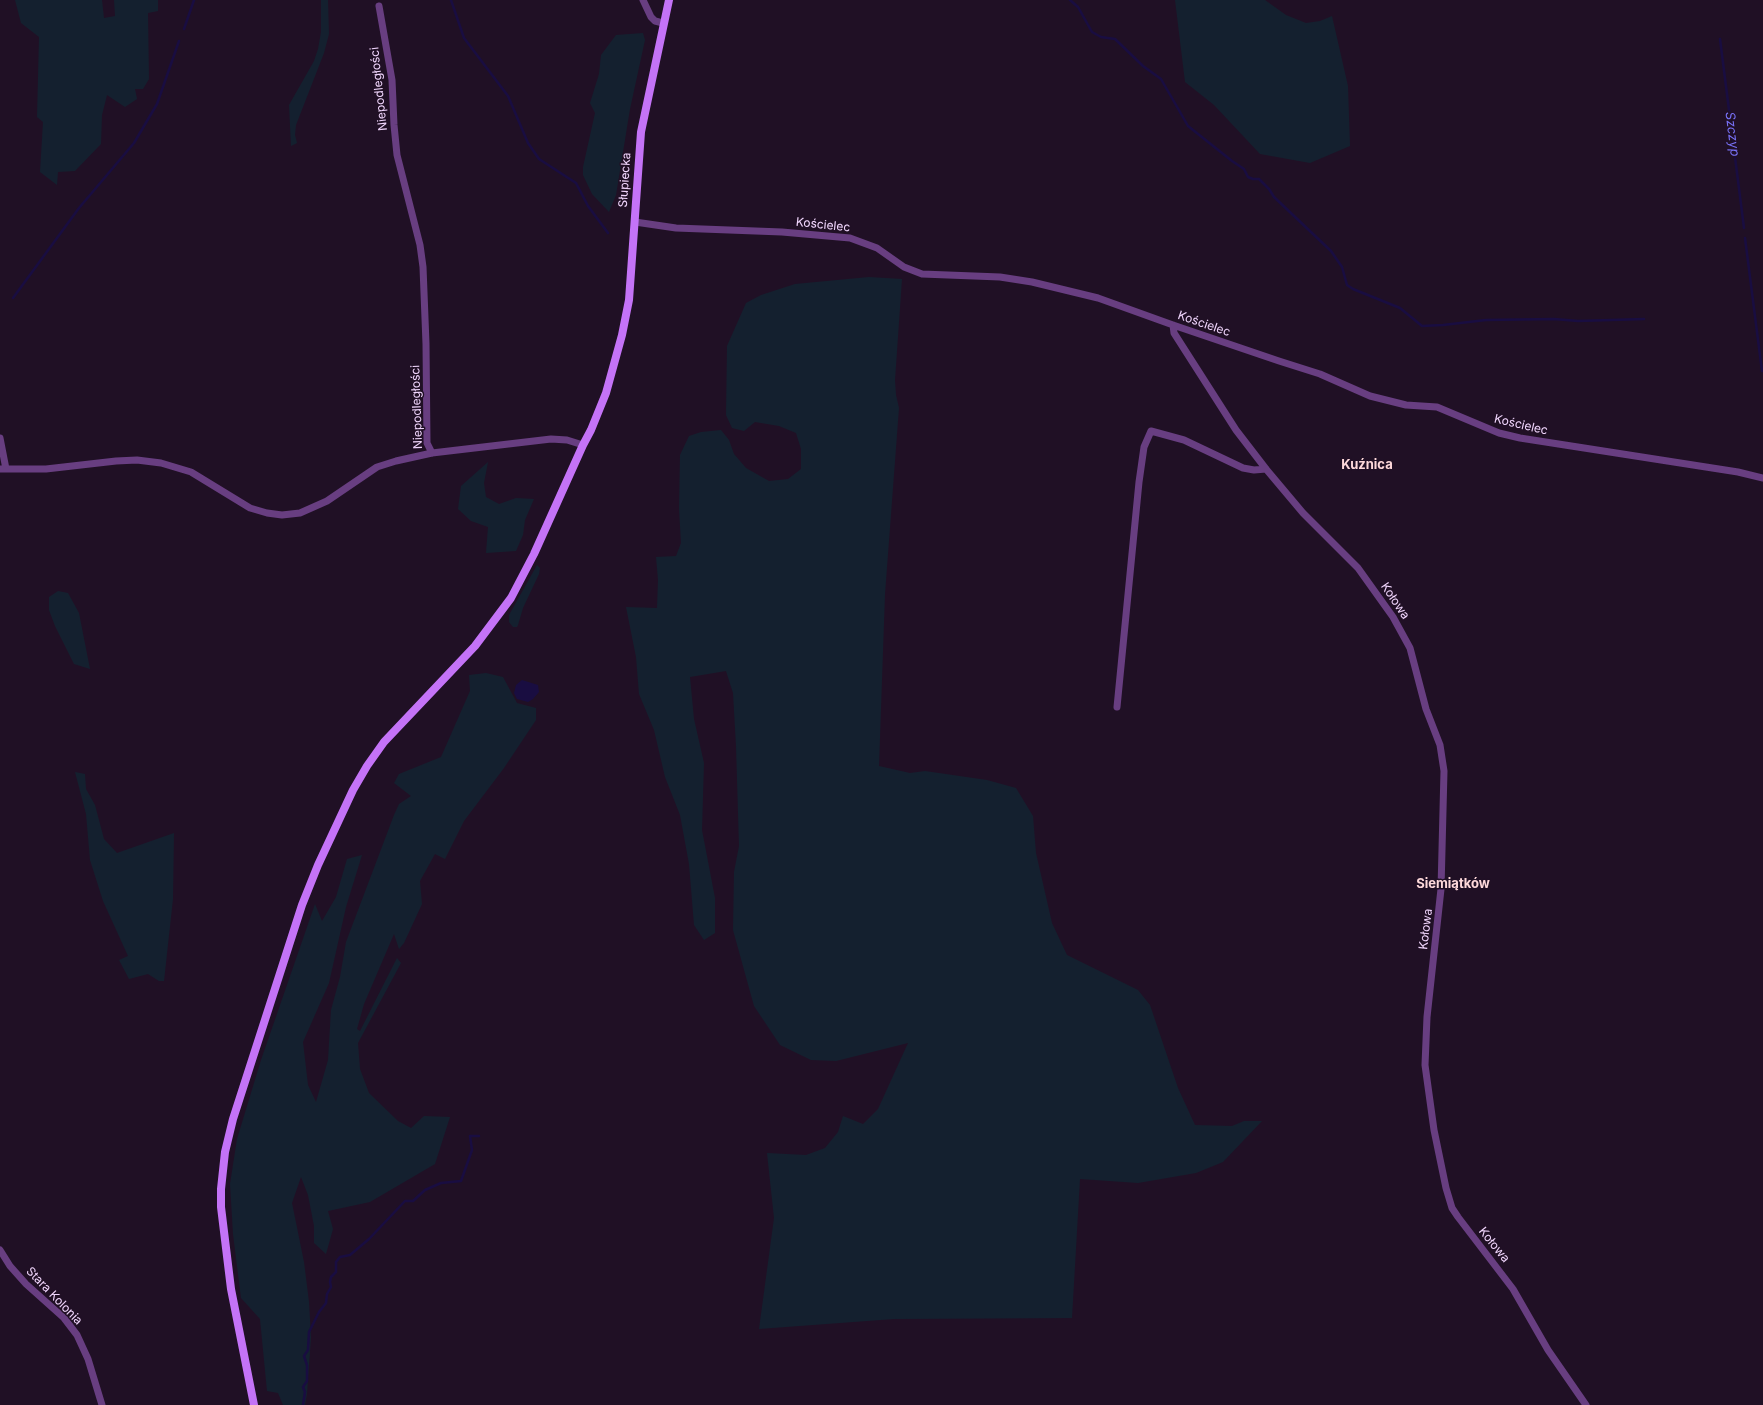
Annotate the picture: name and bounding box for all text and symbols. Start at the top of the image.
street label: Niepodległości [367,46,391,132]
water label: Szczyp [1722,111,1742,157]
street label: Słupiecka [616,152,634,208]
street label: Kościelec [795,215,851,235]
street label: Kościelec [1176,308,1232,340]
street label: Niepodległości [408,365,426,449]
street label: Kościelec [1493,412,1549,438]
district label: Kuźnica [1341,457,1393,473]
street label: Kołowa [1378,580,1412,622]
district label: Siemiątków [1416,876,1490,892]
street label: Kołowa [1416,908,1436,950]
street label: Kołowa [1475,1224,1513,1266]
street label: Stara Kolonia [23,1264,85,1328]

